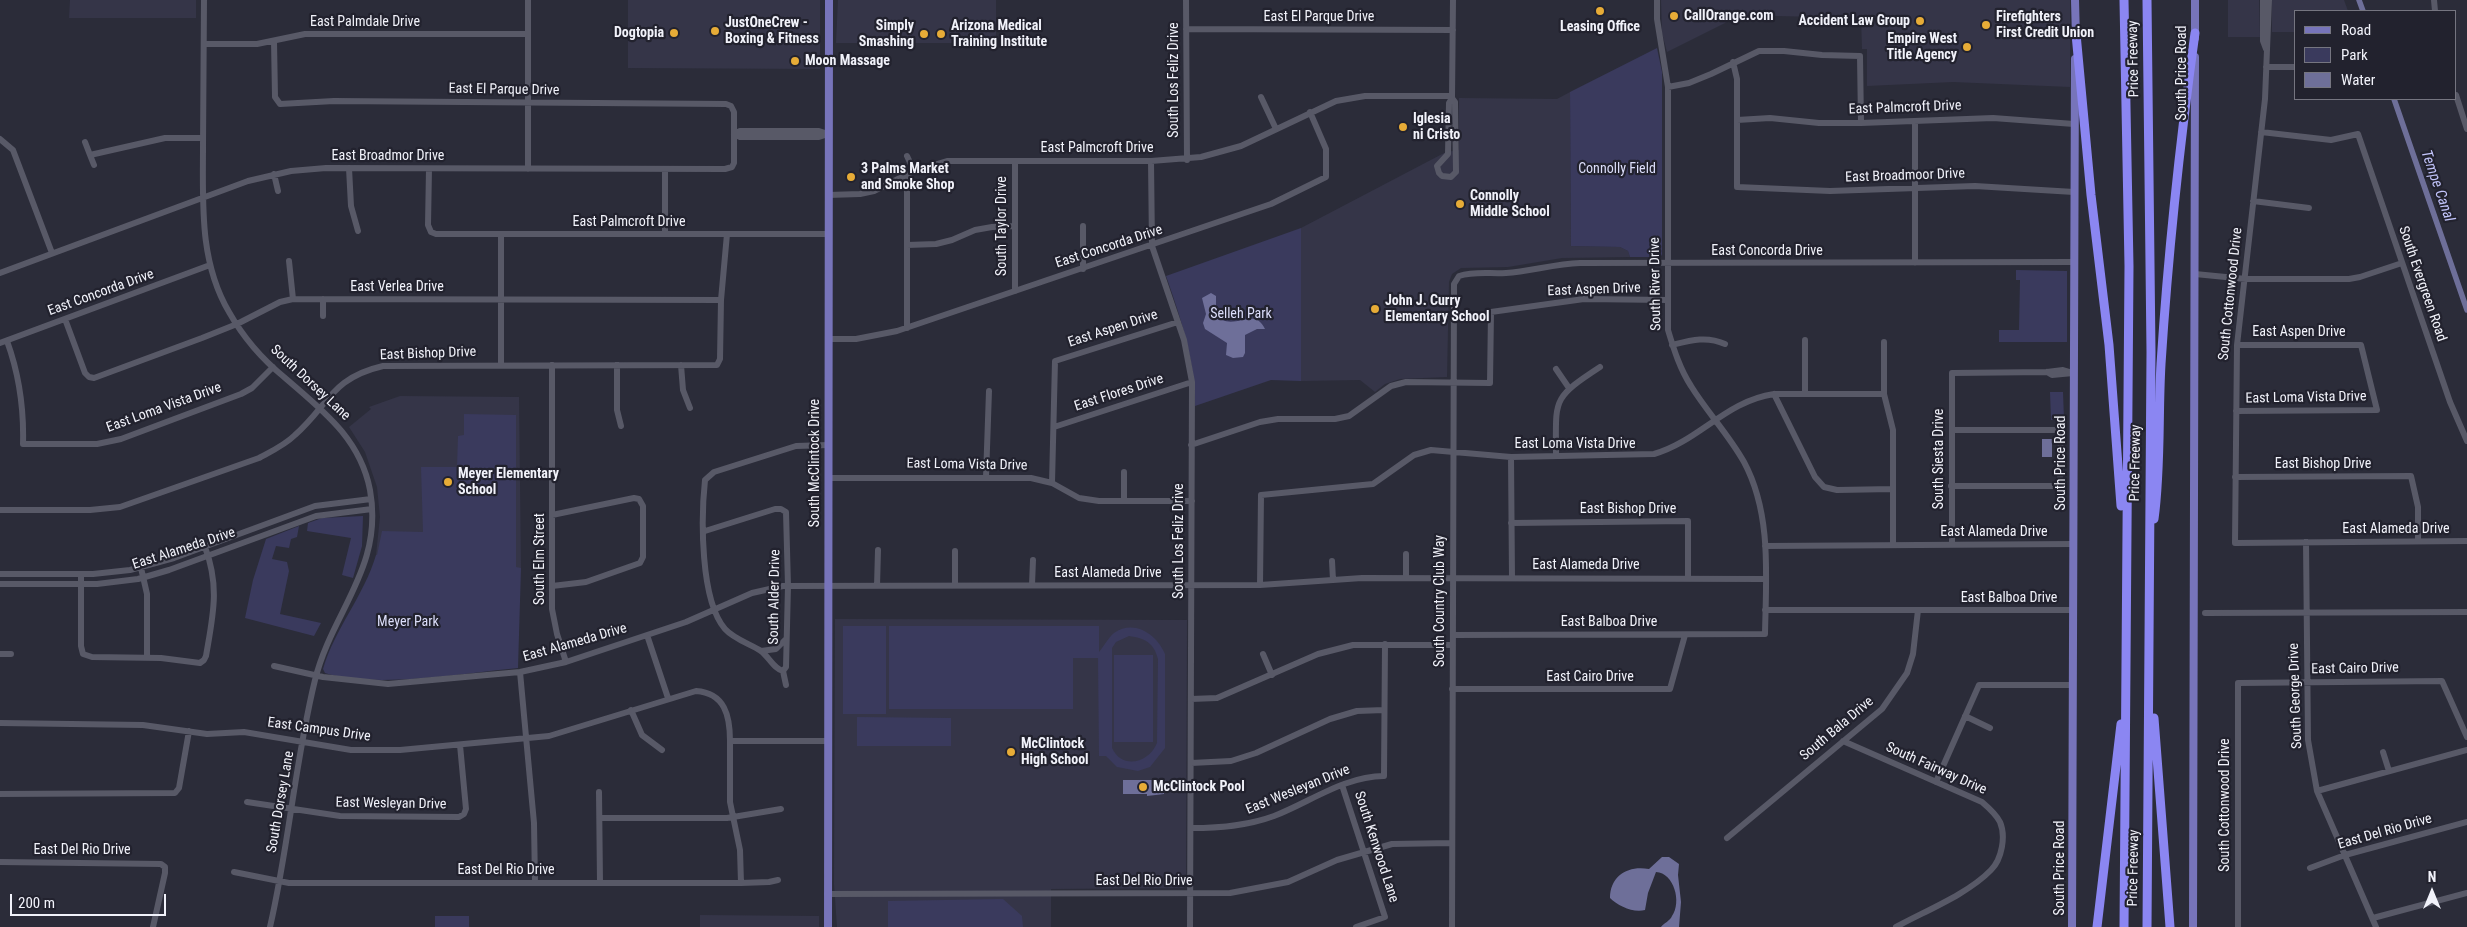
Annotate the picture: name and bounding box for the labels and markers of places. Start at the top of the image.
marker: Leasing Office [1594,5,1606,17]
place label: CallOrange.com [1684,8,1774,24]
place label: Firefighters First Credit Union [1996,9,2094,41]
marker: CallOrange.com [1668,10,1680,22]
place label: Accident Law Group [1798,13,1910,29]
place label: JustOneCrew - Boxing & Fitness [725,15,819,48]
marker: Accident Law Group [1914,15,1926,27]
place label: Simply Smashing [859,18,914,50]
place label: Arizona Medical Training Institute [951,18,1047,50]
place label: Leasing Office [1560,19,1640,35]
marker: Firefighters First Credit Union [1980,19,1992,31]
place label: Dogtopia [614,25,664,41]
marker: JustOneCrew - Boxing & Fitness [709,25,721,37]
marker: Dogtopia [668,27,680,39]
marker: Simply Smashing [918,28,930,40]
marker: Arizona Medical Training Institute [935,28,947,40]
place label: Empire West Title Agency [1886,31,1957,64]
marker: Empire West Title Agency [1961,41,1973,53]
place label: Moon Massage [805,53,890,69]
marker: Moon Massage [789,55,801,67]
place label: Iglesia ni Cristo [1413,111,1460,144]
marker: Iglesia ni Cristo [1397,121,1409,133]
place label: 3 Palms Market and Smoke Shop [861,161,954,193]
marker: 3 Palms Market and Smoke Shop [845,171,857,183]
place label: Connolly Middle School [1470,188,1550,220]
marker: Connolly Middle School [1454,198,1466,210]
place label: John J. Curry Elementary School [1385,293,1490,326]
marker: John J. Curry Elementary School [1369,303,1381,315]
place label: Meyer Elementary School [458,466,559,498]
marker: Meyer Elementary School [442,476,454,488]
place label: McClintock High School [1021,736,1089,769]
marker: McClintock High School [1005,746,1017,758]
place label: McClintock Pool [1153,779,1245,795]
marker: McClintock Pool [1137,781,1149,793]

